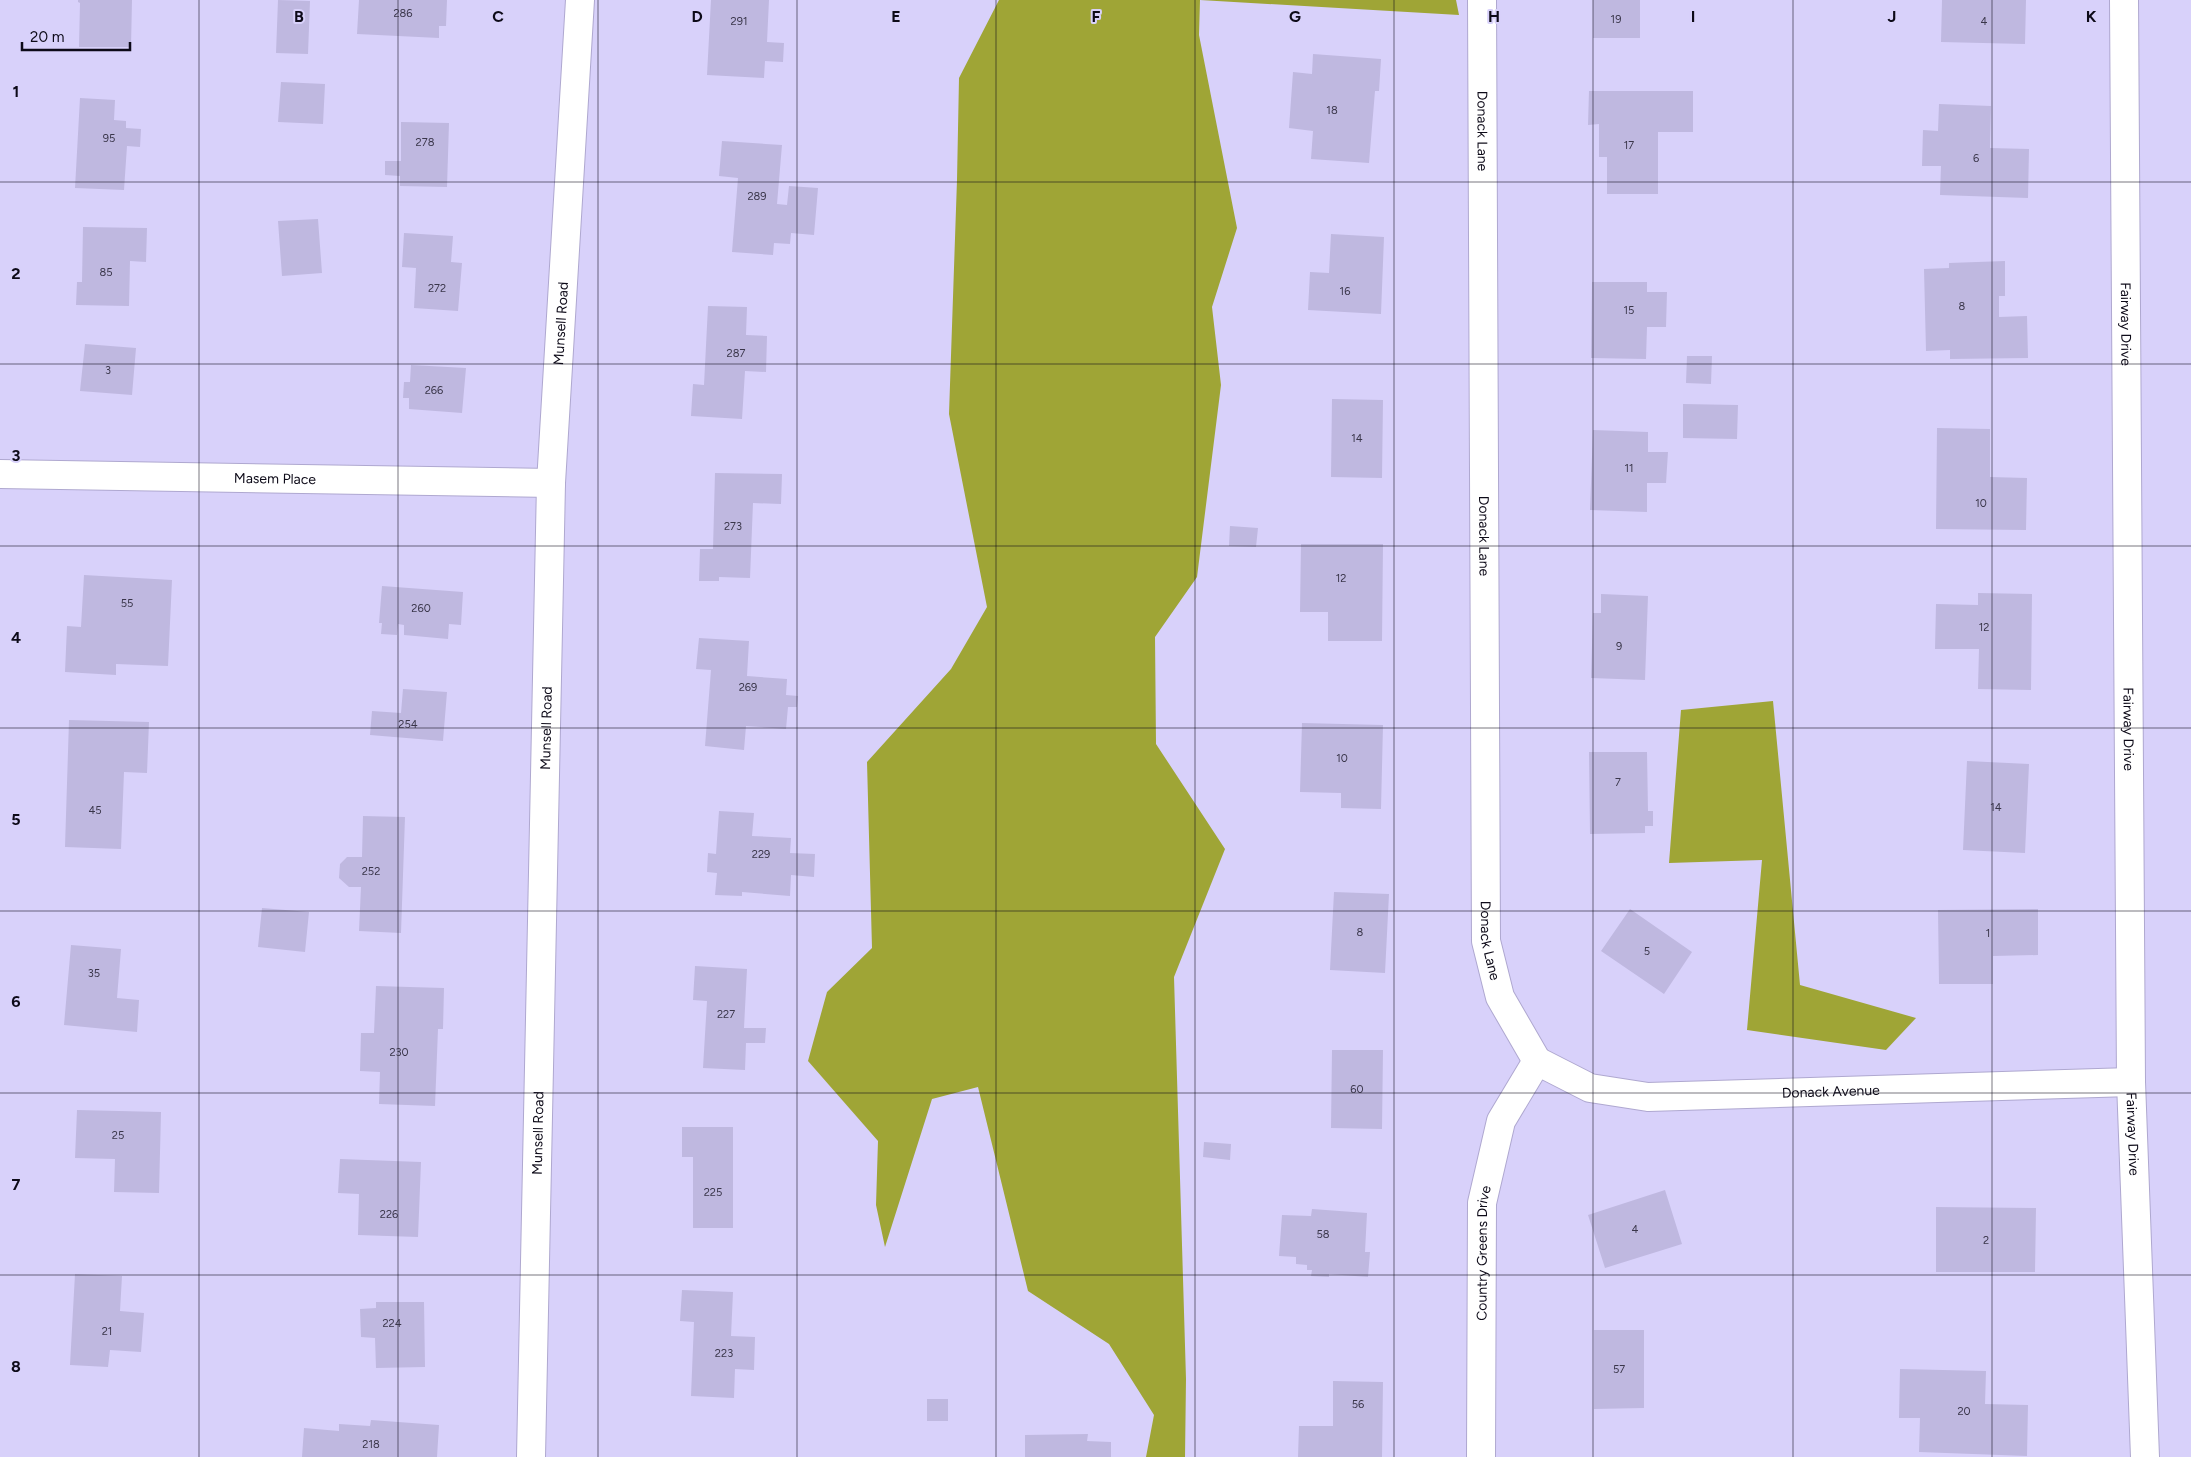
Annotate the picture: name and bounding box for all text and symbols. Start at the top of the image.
text: B [294,7,304,26]
house number: 286 [393,7,413,20]
text: C [492,7,504,26]
text: D [691,7,703,26]
text: E [891,7,901,26]
text: F [1092,7,1101,26]
text: G [1289,7,1301,26]
text: H [1488,7,1500,26]
text: I [1691,7,1695,26]
text: J [1888,7,1896,26]
text: K [2086,7,2097,26]
house number: 19 [1611,13,1621,26]
house number: 291 [731,15,747,28]
house number: 4 [1981,15,1988,28]
scale bar [22,20,130,52]
text: 20 m [30,28,64,46]
text: 1 [13,82,19,101]
street label: Donack Lane [1473,91,1491,172]
house number: 18 [1326,104,1338,117]
house number: 95 [103,132,115,145]
house number: 278 [416,136,435,149]
house number: 17 [1624,139,1634,152]
house number: 6 [1973,152,1979,165]
house number: 289 [747,190,767,203]
text: 2 [11,264,21,283]
house number: 85 [99,266,113,279]
street label: Munsell Road [550,281,572,366]
house number: 272 [428,282,446,295]
street label: Fairway Drive [2117,282,2134,366]
house number: 16 [1340,285,1350,298]
house number: 8 [1959,300,1966,313]
house number: 15 [1624,304,1634,317]
house number: 287 [727,347,745,360]
house number: 3 [105,364,111,377]
house number: 266 [425,384,443,397]
house number: 14 [1351,432,1363,445]
text: 3 [12,446,21,465]
house number: 11 [1624,462,1634,475]
street label: Masem Place [234,470,317,488]
street label: Donack Lane [1475,496,1492,577]
house number: 10 [1975,497,1987,510]
house number: 273 [724,520,742,533]
house number: 12 [1336,572,1346,585]
house number: 55 [121,597,133,610]
house number: 260 [411,602,431,615]
house number: 12 [1979,621,1989,634]
text: 4 [11,628,21,647]
house number: 9 [1616,640,1622,653]
house number: 269 [739,681,757,694]
street label: Munsell Road [537,686,556,770]
street label: Fairway Drive [2119,687,2137,771]
house number: 254 [398,718,418,731]
house number: 10 [1336,752,1348,765]
house number: 7 [1615,776,1621,789]
house number: 14 [1990,801,2002,814]
house number: 45 [88,804,102,817]
text: 5 [11,810,21,829]
house number: 229 [752,848,770,861]
house number: 252 [362,865,380,878]
street label: Donack Lane [1477,901,1504,983]
house number: 8 [1357,926,1364,939]
house number: 1 [1986,927,1990,940]
house number: 5 [1644,945,1650,958]
house number: 35 [88,967,100,980]
text: 6 [11,992,21,1011]
house number: 227 [717,1008,735,1021]
house number: 230 [389,1046,409,1059]
street label: Donack Avenue [1782,1082,1880,1102]
house number: 60 [1350,1083,1364,1096]
street label: Munsell Road [529,1091,548,1175]
street label: Fairway Drive [2122,1092,2143,1176]
house number: 25 [112,1129,124,1142]
text: 7 [12,1175,21,1194]
street label: Country Greens Drive [1474,1184,1495,1321]
house number: 225 [704,1186,722,1199]
house number: 226 [380,1208,398,1221]
house number: 4 [1632,1223,1639,1236]
house number: 58 [1316,1228,1330,1241]
house number: 2 [1983,1234,1989,1247]
house number: 224 [382,1317,402,1330]
house number: 21 [102,1325,112,1338]
house number: 223 [715,1347,733,1360]
text: 8 [11,1357,21,1376]
house number: 57 [1613,1363,1625,1376]
house number: 56 [1352,1398,1364,1411]
house number: 20 [1957,1405,1971,1418]
house number: 218 [362,1438,380,1451]

